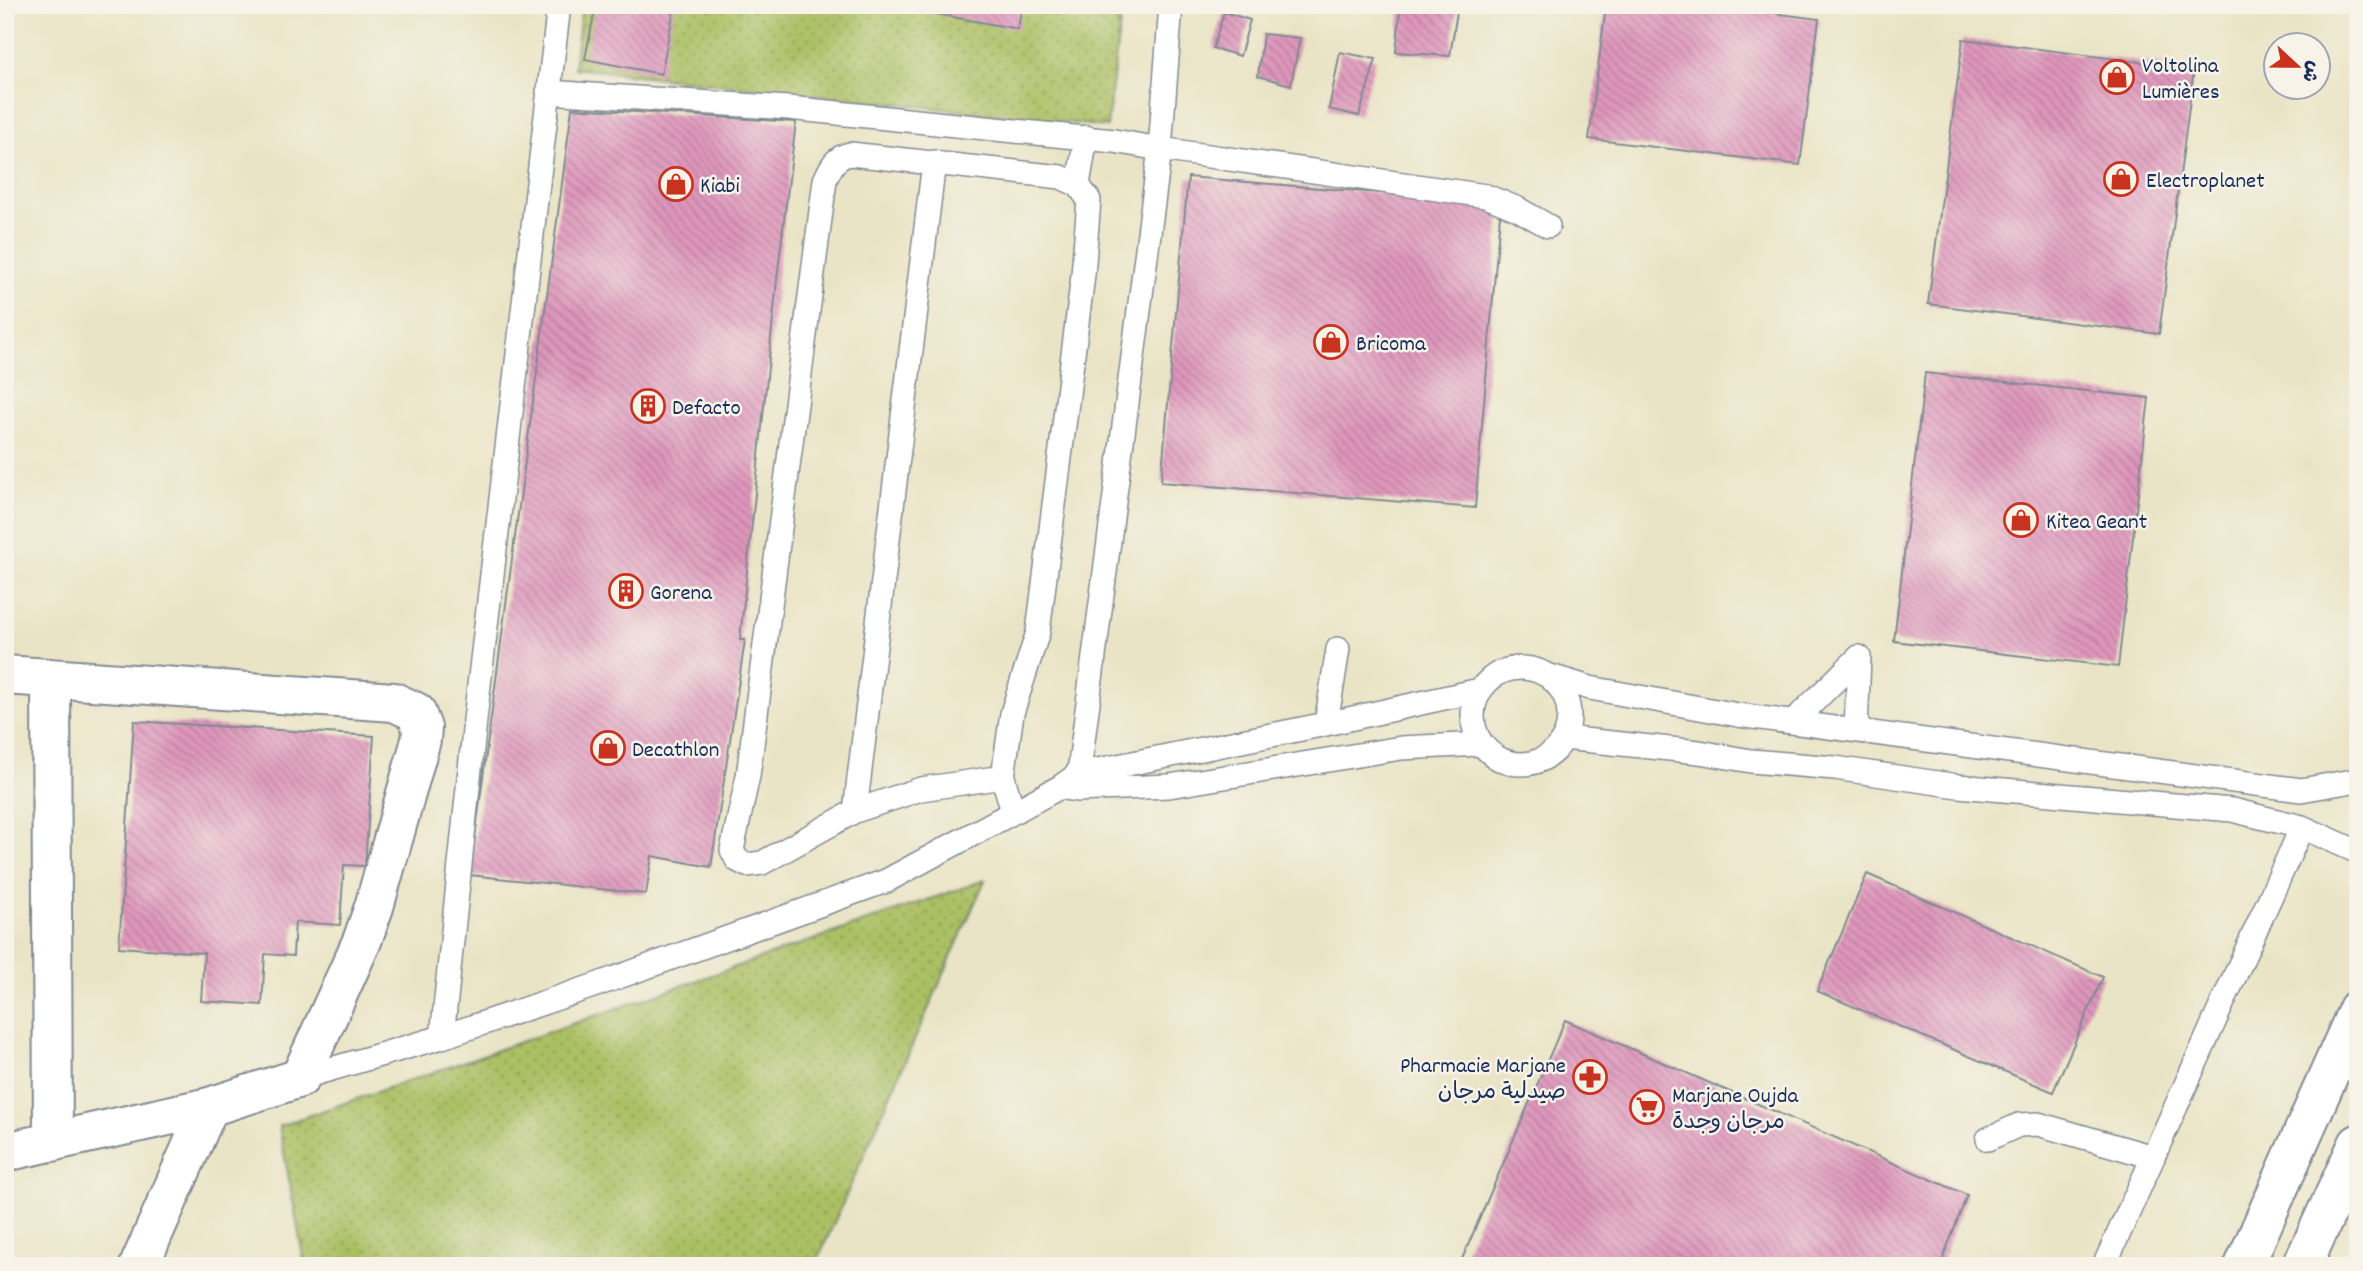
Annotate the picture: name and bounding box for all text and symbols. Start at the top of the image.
north arrow [2262,32,2332,102]
place label: Voltolina Lumières [2142,51,2220,110]
text: ش [2293,56,2326,86]
shop icon: Voltolina Lumières [2098,58,2136,96]
shop icon: Electroplanet [2102,160,2140,198]
shop icon: Kiabi [657,165,695,203]
place label: Electroplanet [2146,166,2265,199]
place label: Kiabi [700,171,740,204]
shop icon: Bricoma [1312,323,1350,361]
place label: Bricoma [1356,329,1427,362]
building icon: Defacto [629,387,667,425]
place label: Defacto [672,393,741,426]
shop icon: Kitea Geant [2002,501,2040,539]
place label: Kitea Geant [2046,507,2147,540]
building icon: Gorena [607,572,645,610]
place label: Gorena [650,578,713,611]
shop icon: Decathlon [589,729,627,767]
place label: Decathlon [632,735,719,768]
place label: Pharmacie Marjane صيدلية مرجان [1400,1051,1566,1110]
pharmacy icon: Pharmacie Marjane صيدلية مرجان [1571,1058,1609,1096]
place label: Marjane Oujda مرجان وجدة [1672,1081,1800,1140]
supermarket icon: Marjane Oujda مرجان وجدة [1628,1088,1666,1126]

